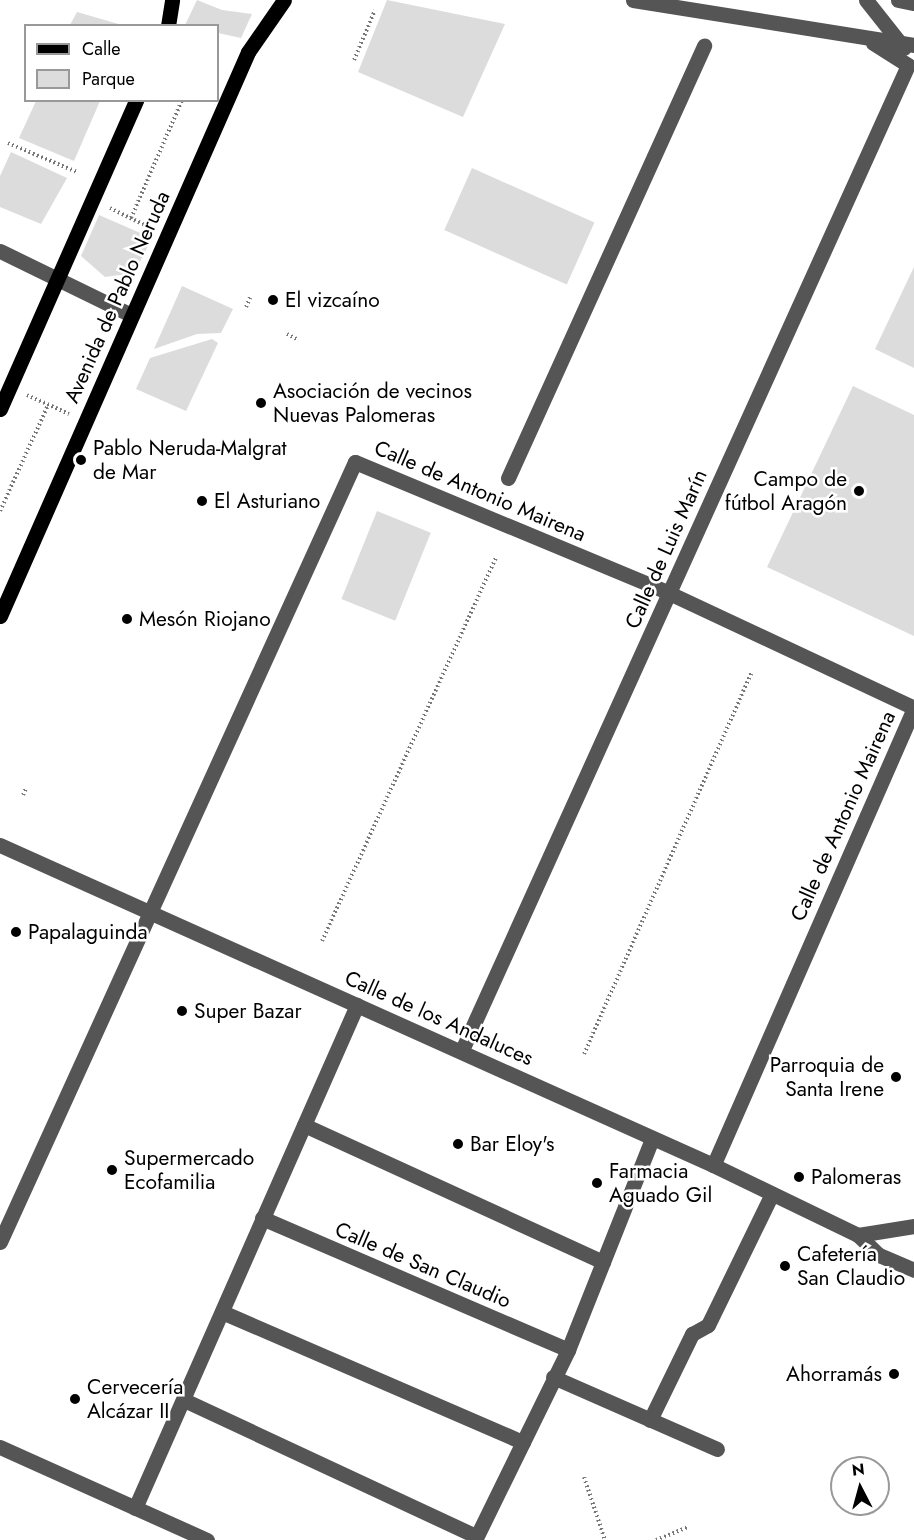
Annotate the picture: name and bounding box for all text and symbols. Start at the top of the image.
legend [24,24,219,102]
text: Calle [82,36,121,62]
text: Parque [82,66,135,92]
street label: Avenida de Pablo Neruda [59,187,175,407]
place label: El vizcaíno [285,287,380,313]
marker: El vizcaíno [266,293,280,307]
place label: Asociación de vecinos Nuevas Palomeras [273,378,472,428]
marker: Asociación de vecinos Nuevas Palomeras [254,396,268,410]
place label: Pablo Neruda-Malgrat de Mar [93,435,287,485]
street label: Calle de Antonio Mairena [370,435,590,547]
marker: Pablo Neruda-Malgrat de Mar [74,453,88,467]
street label: Calle de Luis Marín [620,466,712,632]
place label: Campo de fútbol Aragón [725,466,847,516]
marker: Campo de fútbol Aragón [852,484,866,498]
place label: El Asturiano [214,488,320,514]
marker: El Asturiano [195,494,209,508]
place label: Mesón Riojano [139,606,271,632]
marker: Mesón Riojano [120,612,134,626]
street label: Calle de Antonio Mairena [785,707,901,925]
place label: Papalaguinda [28,919,148,945]
marker: Papalaguinda [9,925,23,939]
street label: Calle de los Andaluces [341,965,537,1071]
place label: Super Bazar [194,998,302,1024]
marker: Super Bazar [175,1004,189,1018]
place label: Parroquia de Santa Irene [770,1052,884,1102]
marker: Parroquia de Santa Irene [889,1070,903,1084]
place label: Bar Eloy's [470,1131,554,1157]
marker: Bar Eloy's [451,1137,465,1151]
place label: Supermercado Ecofamilia [124,1145,254,1195]
place label: Farmacia Aguado Gil [609,1158,712,1208]
marker: Supermercado Ecofamilia [105,1163,119,1177]
place label: Palomeras [811,1164,901,1190]
marker: Palomeras [792,1170,806,1184]
marker: Farmacia Aguado Gil [590,1176,604,1190]
street label: Calle de San Claudio [331,1217,515,1313]
place label: Cafetería San Claudio [797,1241,905,1291]
marker: Cafetería San Claudio [778,1259,792,1273]
place label: Ahorramás [786,1361,882,1387]
marker: Ahorramás [887,1367,901,1381]
place label: Cervecería Alcázar II [87,1374,183,1424]
marker: Cervecería Alcázar II [68,1392,82,1406]
north arrow [830,1456,890,1516]
text: N [851,1457,866,1482]

